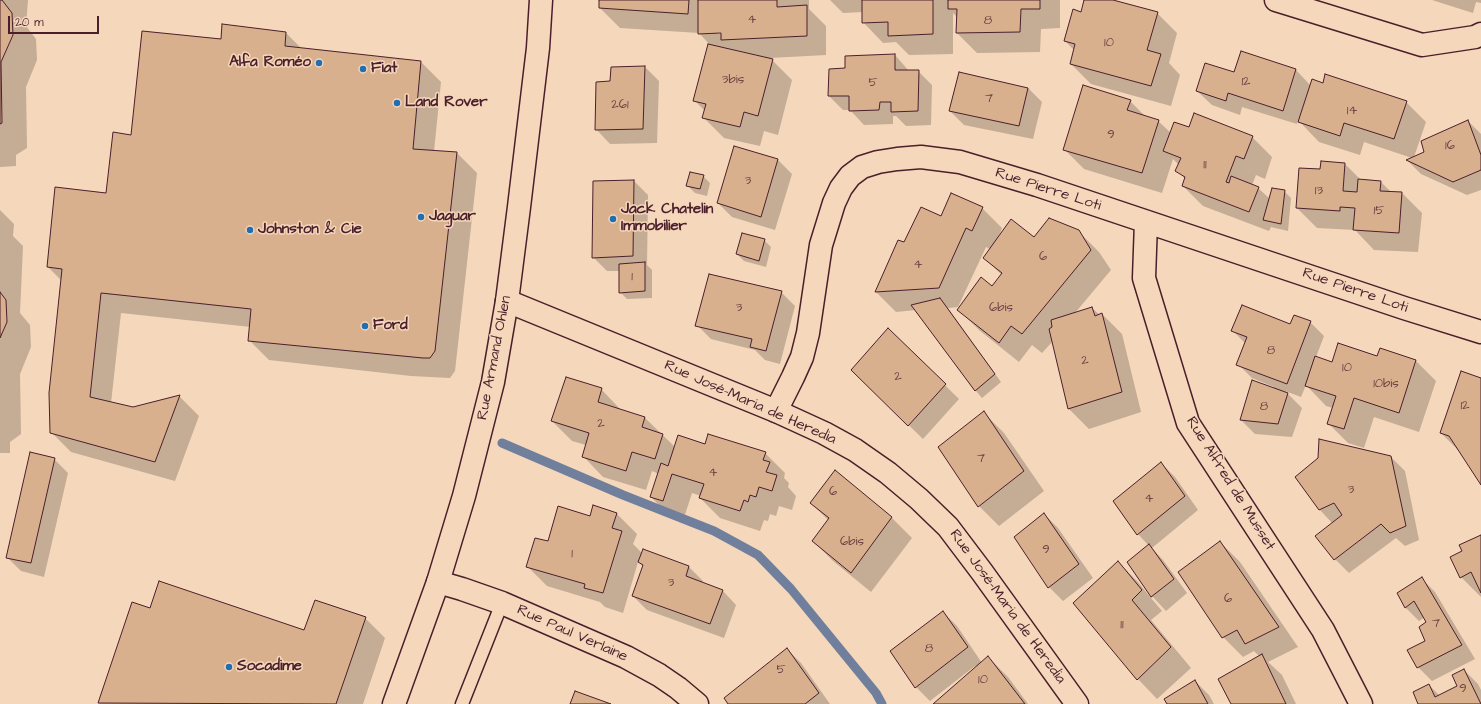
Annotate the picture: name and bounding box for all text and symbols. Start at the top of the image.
scale bar [10,8,101,34]
house number: 4 [748,12,756,28]
house number: 8 [984,13,992,29]
text: 20 m [15,14,44,31]
house number: 10 [1104,35,1114,51]
place label: Alfa Roméo [229,54,311,72]
marker: Alfa Roméo [314,58,324,68]
place label: Fiat [371,60,397,78]
marker: Fiat [358,64,368,74]
house number: 3bis [722,72,744,88]
house number: 12 [1241,74,1251,90]
house number: 5 [868,75,878,91]
house number: 7 [985,91,993,107]
place label: Land Rover [405,94,488,112]
house number: 261 [611,97,629,113]
marker: Land Rover [392,98,402,108]
house number: 14 [1347,103,1357,119]
house number: 9 [1107,127,1115,143]
house number: 16 [1445,138,1455,154]
house number: 11 [1203,157,1207,173]
street label: Rue Pierre Loti [993,164,1103,216]
house number: 3 [745,173,751,189]
house number: 13 [1315,183,1323,199]
place label: Jack Chatelin Immobilier [621,201,713,236]
house number: 15 [1374,203,1384,219]
place label: Jaguar [429,208,476,226]
marker: Jaguar [416,212,426,222]
marker: Jack Chatelin Immobilier [608,214,618,224]
place label: Johnston & Cie [258,221,362,239]
marker: Johnston & Cie [245,225,255,235]
house number: 6 [1039,249,1047,265]
house number: 4 [914,257,922,273]
street label: Rue Pierre Loti [1300,265,1410,317]
house number: 1 [631,269,633,285]
street label: Rue Armand Ohlen [474,294,516,422]
house number: 3 [736,300,742,316]
house number: 6bis [989,300,1013,316]
place label: Ford [373,317,408,335]
marker: Ford [360,321,370,331]
house number: 8 [1267,343,1275,359]
house number: 2 [1081,353,1089,369]
street label: Rue José-Maria de Heredia [661,357,839,449]
house number: 10 [1342,360,1352,376]
house number: 2 [894,369,902,385]
house number: 10bis [1373,376,1399,392]
house number: 12 [1460,398,1470,414]
house number: 8 [1260,399,1268,415]
street label: Rue Alfred de Musset [1181,414,1279,554]
house number: 2 [597,416,605,432]
house number: 7 [977,451,985,467]
house number: 4 [709,465,717,481]
house number: 3 [1348,482,1354,498]
house number: 6 [829,484,837,500]
house number: 4 [1145,491,1153,507]
street label: Rue José-Maria de Heredia [945,526,1069,688]
house number: 6bis [840,534,864,550]
house number: 9 [1042,542,1050,558]
house number: 1 [571,546,573,562]
house number: 3 [668,575,674,591]
house number: 6 [1224,591,1232,607]
street label: Rue Paul Verlaine [514,602,630,666]
house number: 7 [1432,616,1440,632]
house number: 11 [1120,617,1124,633]
house number: 8 [925,641,933,657]
place label: Socadime [237,658,302,676]
marker: Socadime [224,662,234,672]
house number: 5 [776,662,786,678]
house number: 10 [978,672,988,688]
house number: 9 [1459,681,1467,697]

